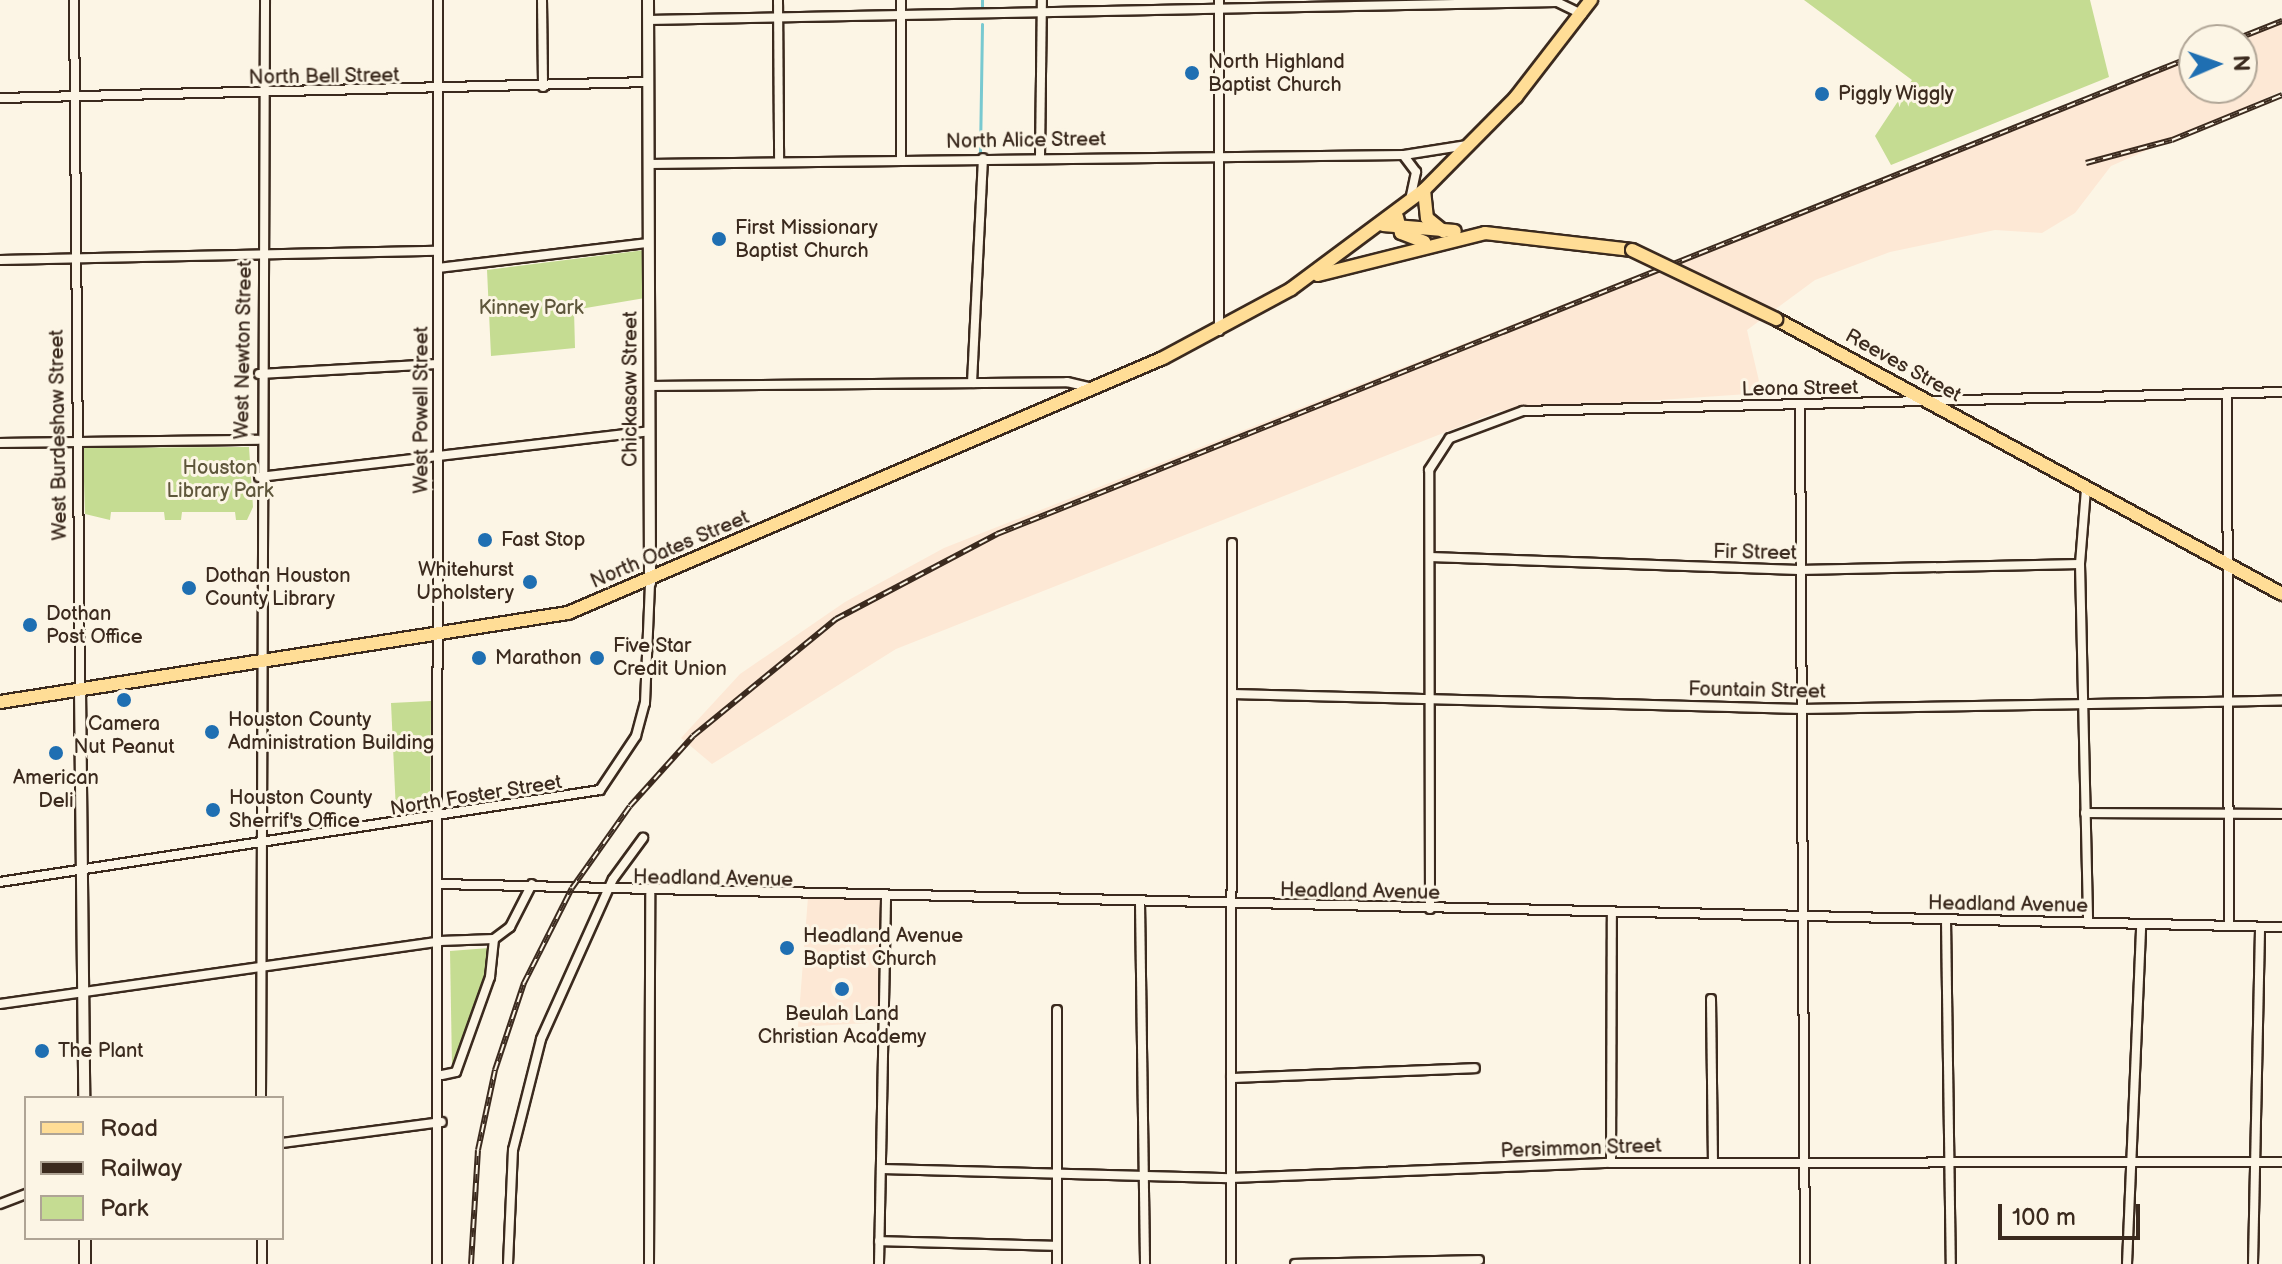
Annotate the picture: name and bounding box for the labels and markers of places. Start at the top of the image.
place label: North Highland Baptist Church [1208,50,1345,97]
marker: North Highland Baptist Church [1183,64,1201,82]
place label: Piggly Wiggly [1838,82,1956,106]
marker: Piggly Wiggly [1813,85,1831,103]
place label: First Missionary Baptist Church [735,216,878,263]
marker: First Missionary Baptist Church [710,230,728,248]
place label: Fast Stop [501,528,586,552]
marker: Fast Stop [476,531,494,549]
place label: Whitehurst Upholstery [416,558,514,605]
place label: Dothan Houston County Library [205,564,351,611]
marker: Whitehurst Upholstery [521,573,539,591]
marker: Dothan Houston County Library [180,579,198,597]
place label: Dothan Post Office [46,602,143,649]
marker: Dothan Post Office [21,616,39,634]
place label: Five Star Credit Union [613,634,727,681]
place label: Marathon [495,646,582,670]
marker: Marathon [470,649,488,667]
marker: Five Star Credit Union [588,649,606,667]
marker: Camera Nut Peanut [115,691,133,709]
place label: Houston County Administration Building [228,708,434,755]
place label: Camera Nut Peanut [73,712,175,759]
marker: Houston County Administration Building [203,723,221,741]
marker: American Deli [47,744,65,762]
place label: American Deli [13,766,99,813]
place label: Houston County Sherrif's Office [229,786,372,833]
marker: Houston County Sherrif's Office [204,801,222,819]
place label: Headland Avenue Baptist Church [803,924,963,971]
marker: Headland Avenue Baptist Church [778,939,796,957]
marker: Beulah Land Christian Academy [833,980,851,998]
place label: Beulah Land Christian Academy [758,1002,926,1049]
place label: The Plant [58,1039,143,1063]
marker: The Plant [33,1042,51,1060]

